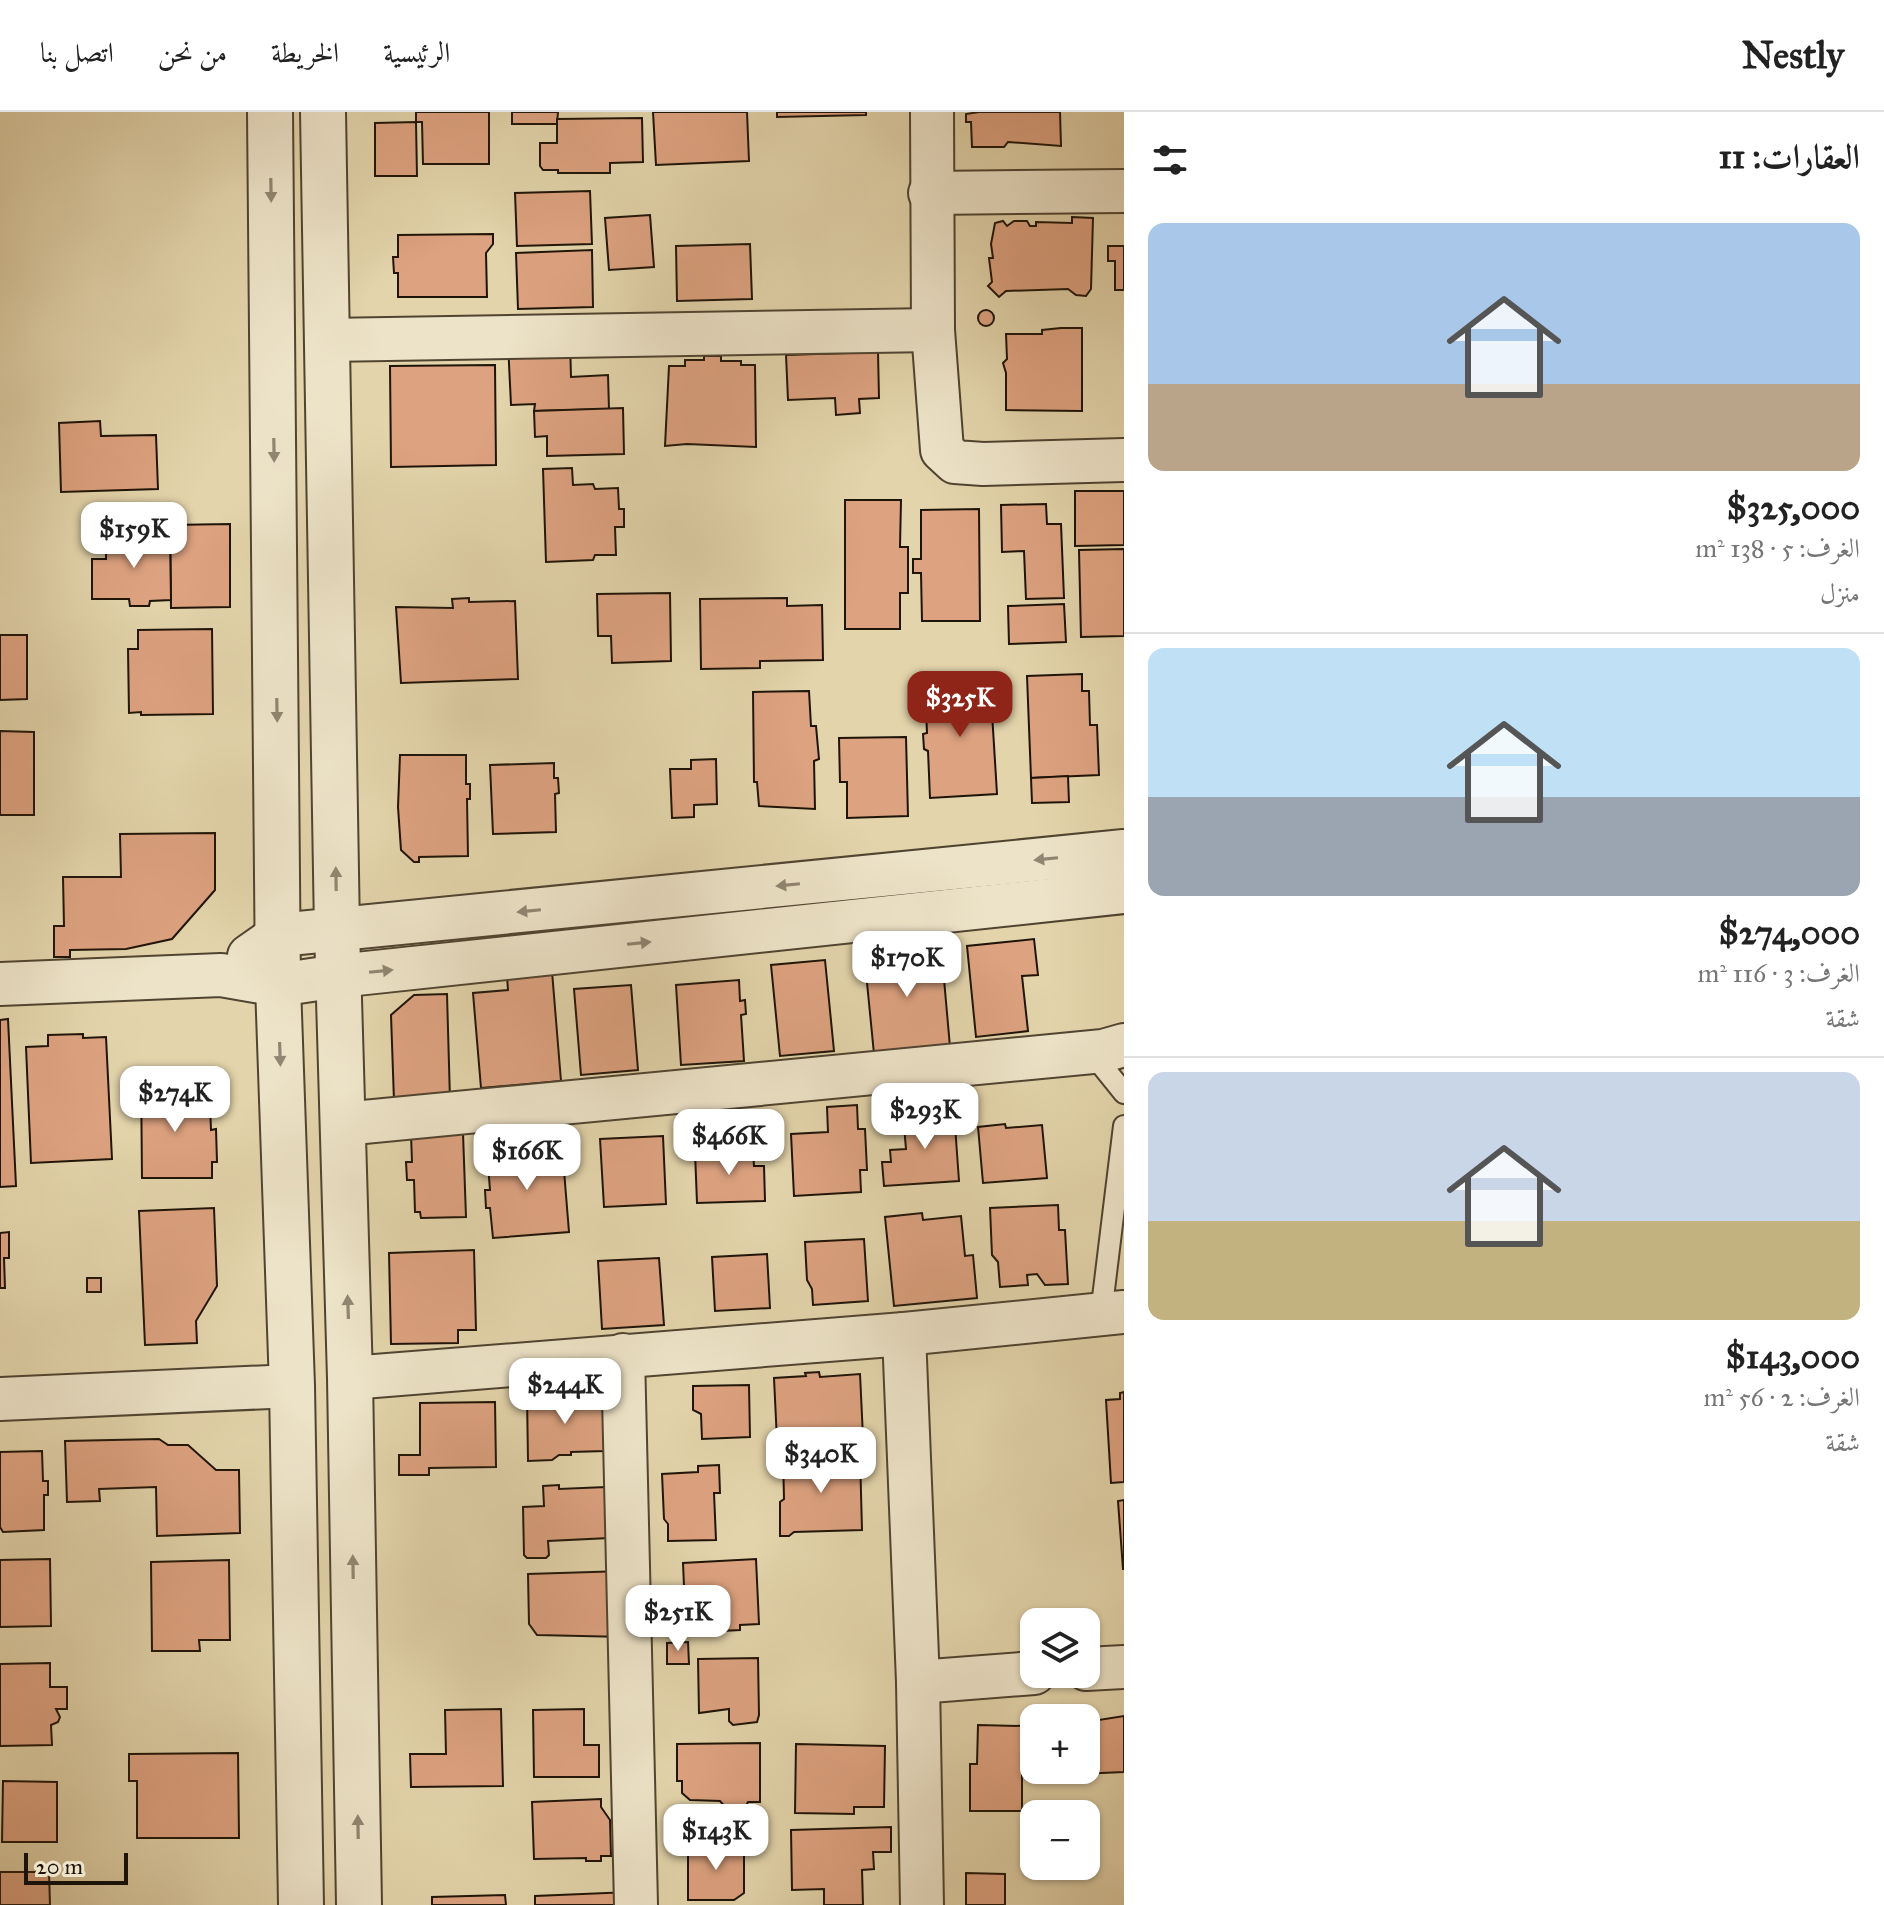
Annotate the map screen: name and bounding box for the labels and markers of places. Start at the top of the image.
pin: $159K [78,502,190,570]
pin: $325K [904,671,1016,739]
pin: $170K [851,931,963,999]
pin: $274K [119,1066,231,1134]
pin: $293K [869,1083,981,1151]
pin: $466K [673,1109,785,1177]
pin: $166K [471,1124,583,1192]
pin: $244K [509,1358,621,1426]
pin: $340K [765,1427,877,1495]
pin: $251K [622,1585,734,1653]
pin: $143K [660,1804,772,1872]

